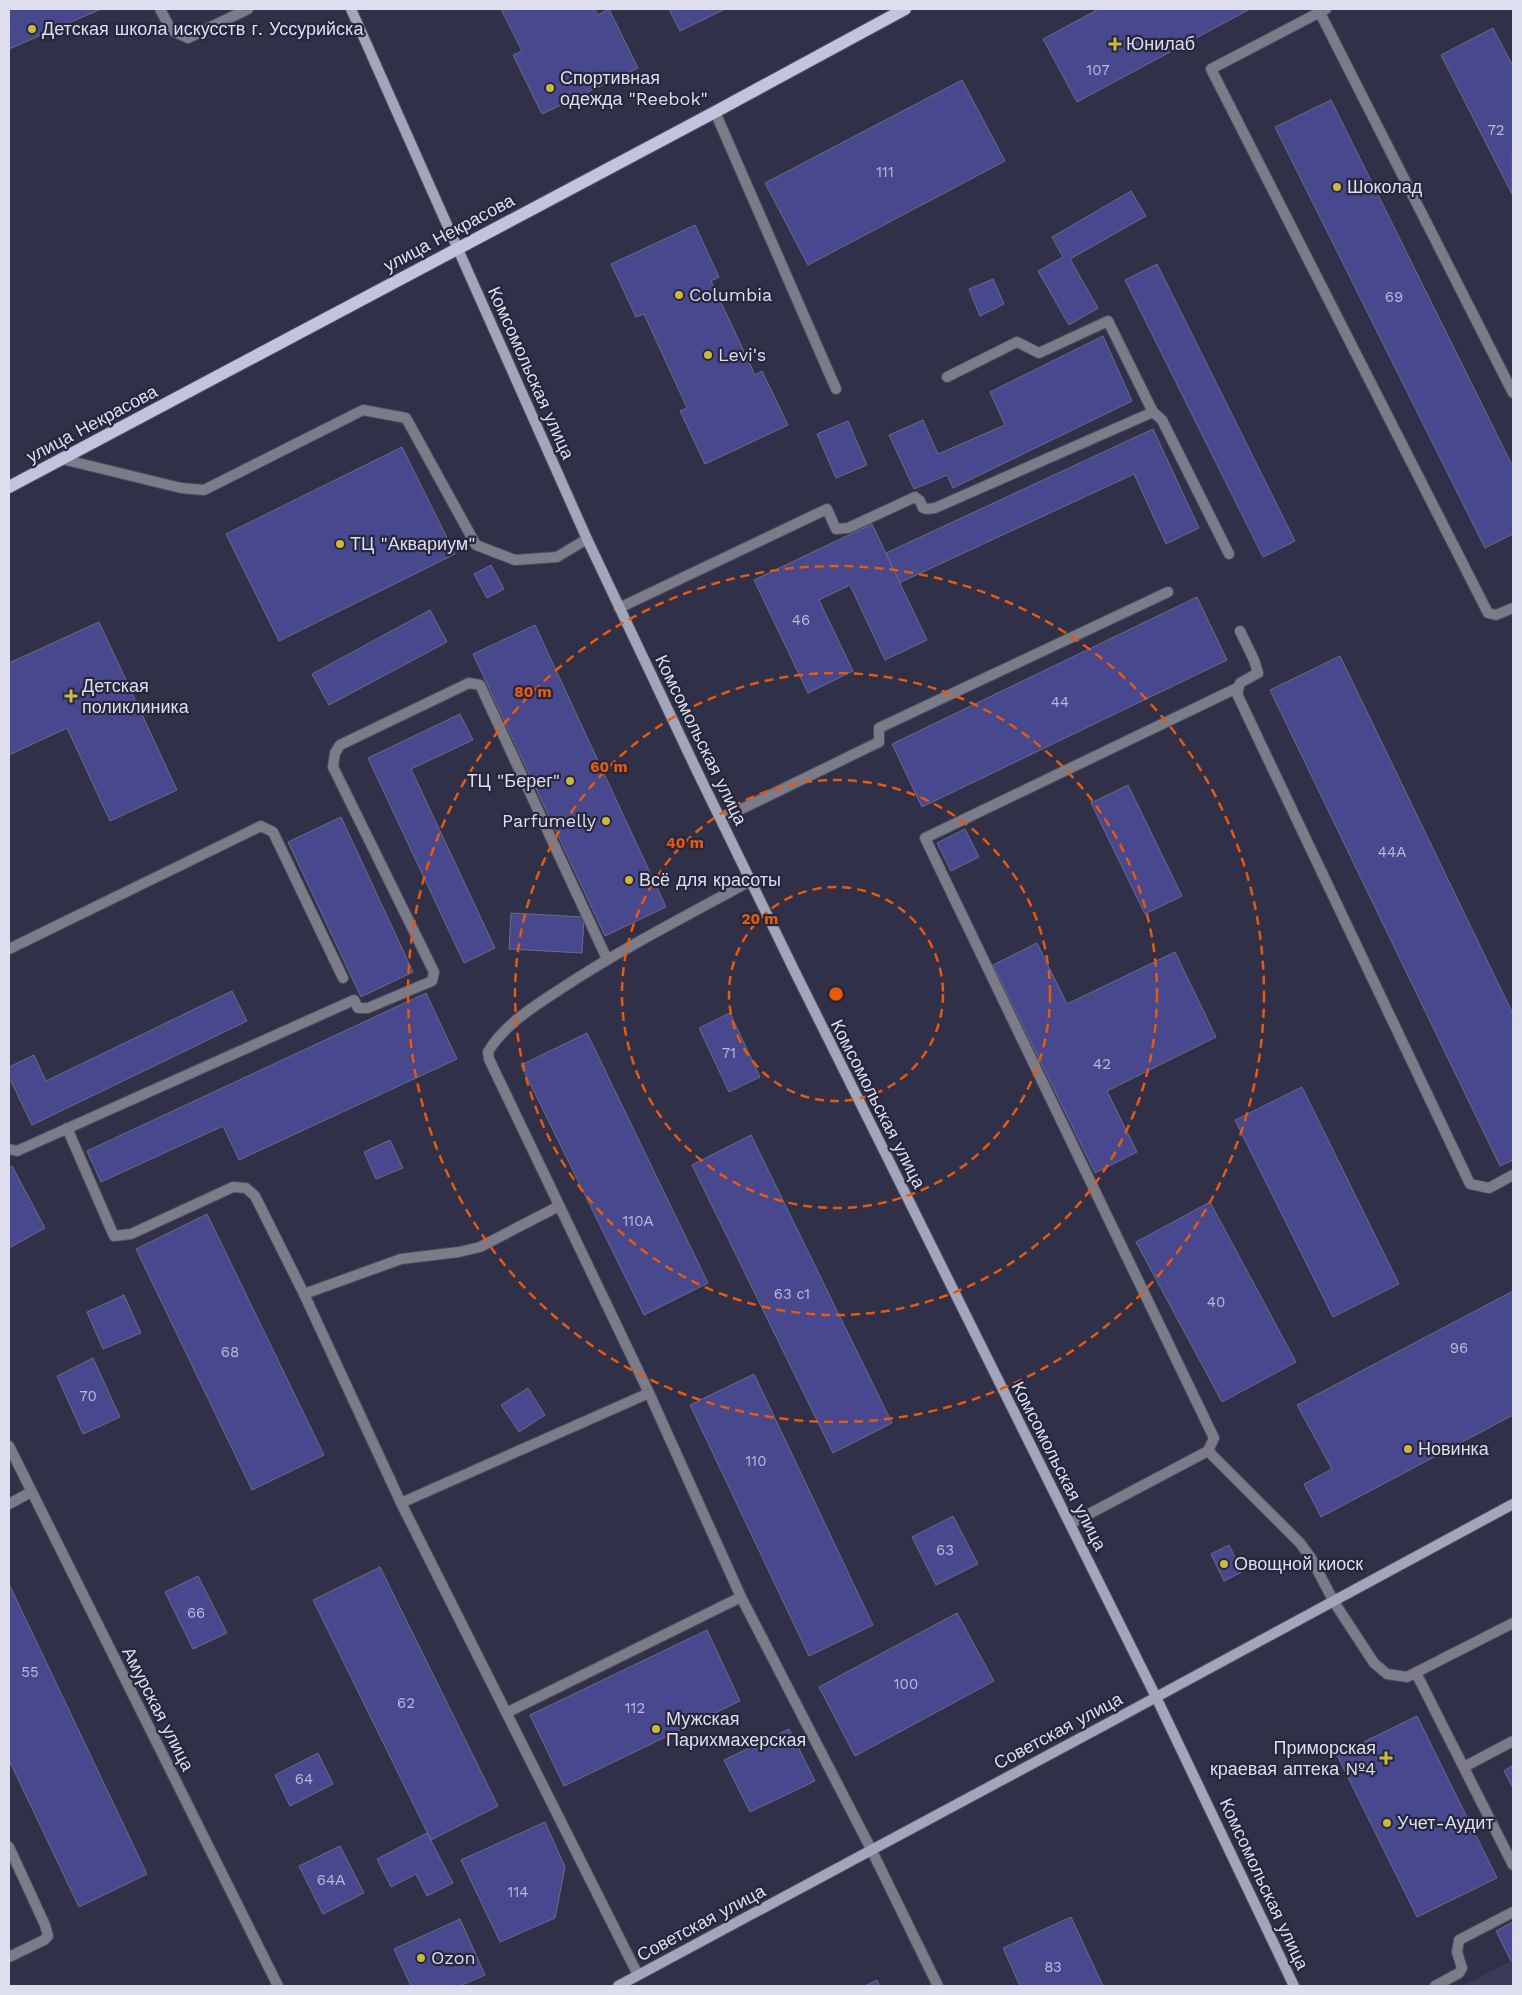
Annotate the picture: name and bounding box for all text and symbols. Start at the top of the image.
place label: Детская школа искусств г. Уссурийска [42,18,364,39]
marker: Детская школа искусств г. Уссурийска [26,23,38,35]
place label: Юнилаб [1126,33,1195,54]
marker: Юнилаб [1108,37,1122,51]
house number: 107 [1086,61,1110,79]
place label: Спортивная одежда "Reebok" [560,67,708,109]
marker: Спортивная одежда "Reebok" [544,82,556,94]
house number: 72 [1487,121,1505,139]
house number: 111 [876,163,894,181]
place label: Шоколад [1347,176,1423,197]
marker: Шоколад [1331,181,1343,193]
street label: улица Некрасова [380,189,519,276]
street label: Комсомольская улица [484,283,579,463]
place label: Columbia [689,284,772,305]
house number: 69 [1385,288,1403,306]
marker: Columbia [673,289,685,301]
place label: Levi's [718,344,766,365]
marker: Levi's [702,349,714,361]
street label: улица Некрасова [23,380,162,467]
place label: ТЦ "Аквариум" [350,533,475,554]
marker: ТЦ "Аквариум" [334,538,346,550]
house number: 46 [792,611,810,629]
street label: Комсомольская улица [651,651,752,829]
place label: Детская поликлиника [82,675,190,717]
text: 80 m [514,683,552,701]
marker: Детская поликлиника [64,689,78,703]
house number: 44 [1051,693,1069,711]
text: 60 m [590,758,628,776]
place label: ТЦ "Берег" [467,770,560,791]
marker: ТЦ "Берег" [564,775,576,787]
place label: Parfumelly [502,810,597,831]
marker: Parfumelly [600,815,612,827]
text: 40 m [666,834,704,852]
house number: 44А [1378,843,1406,861]
place label: Всё для красоты [639,869,781,890]
marker: Всё для красоты [623,874,635,886]
text: 20 m [741,910,779,928]
centre of rings [827,985,845,1003]
street label: Комсомольская улица [827,1016,931,1193]
house number: 71 [722,1044,736,1062]
house number: 42 [1093,1055,1111,1073]
house number: 110А [622,1212,654,1230]
house number: 63 с1 [774,1285,810,1303]
house number: 40 [1207,1293,1225,1311]
house number: 96 [1450,1339,1468,1357]
house number: 68 [221,1343,239,1361]
street label: Комсомольская улица [1008,1378,1112,1555]
house number: 70 [79,1387,97,1405]
place label: Новинка [1418,1438,1490,1459]
marker: Новинка [1402,1443,1414,1455]
house number: 110 [745,1452,767,1470]
house number: 63 [936,1541,954,1559]
place label: Овощной киоск [1234,1553,1363,1574]
marker: Овощной киоск [1218,1558,1230,1570]
house number: 66 [187,1604,205,1622]
street label: Амурская улица [118,1643,199,1775]
house number: 55 [21,1663,39,1681]
house number: 100 [894,1675,918,1693]
street label: Советская улица [990,1687,1126,1773]
house number: 62 [397,1694,415,1712]
house number: 112 [625,1699,645,1717]
place label: Мужская Парихмахерская [666,1708,806,1750]
marker: Мужская Парихмахерская [650,1723,662,1735]
place label: Приморская краевая аптека №4 [1210,1737,1376,1779]
marker: Приморская краевая аптека №4 [1380,1752,1392,1764]
house number: 64 [295,1770,313,1788]
street label: Комсомольская улица [1216,1795,1314,1974]
place label: Учет-Аудит [1397,1812,1494,1833]
marker: Учет-Аудит [1381,1817,1393,1829]
house number: 64А [317,1871,345,1889]
street label: Советская улица [633,1879,769,1965]
house number: 114 [508,1883,528,1901]
place label: Ozon [431,1947,476,1968]
marker: Ozon [415,1952,427,1964]
house number: 83 [1044,1958,1062,1976]

